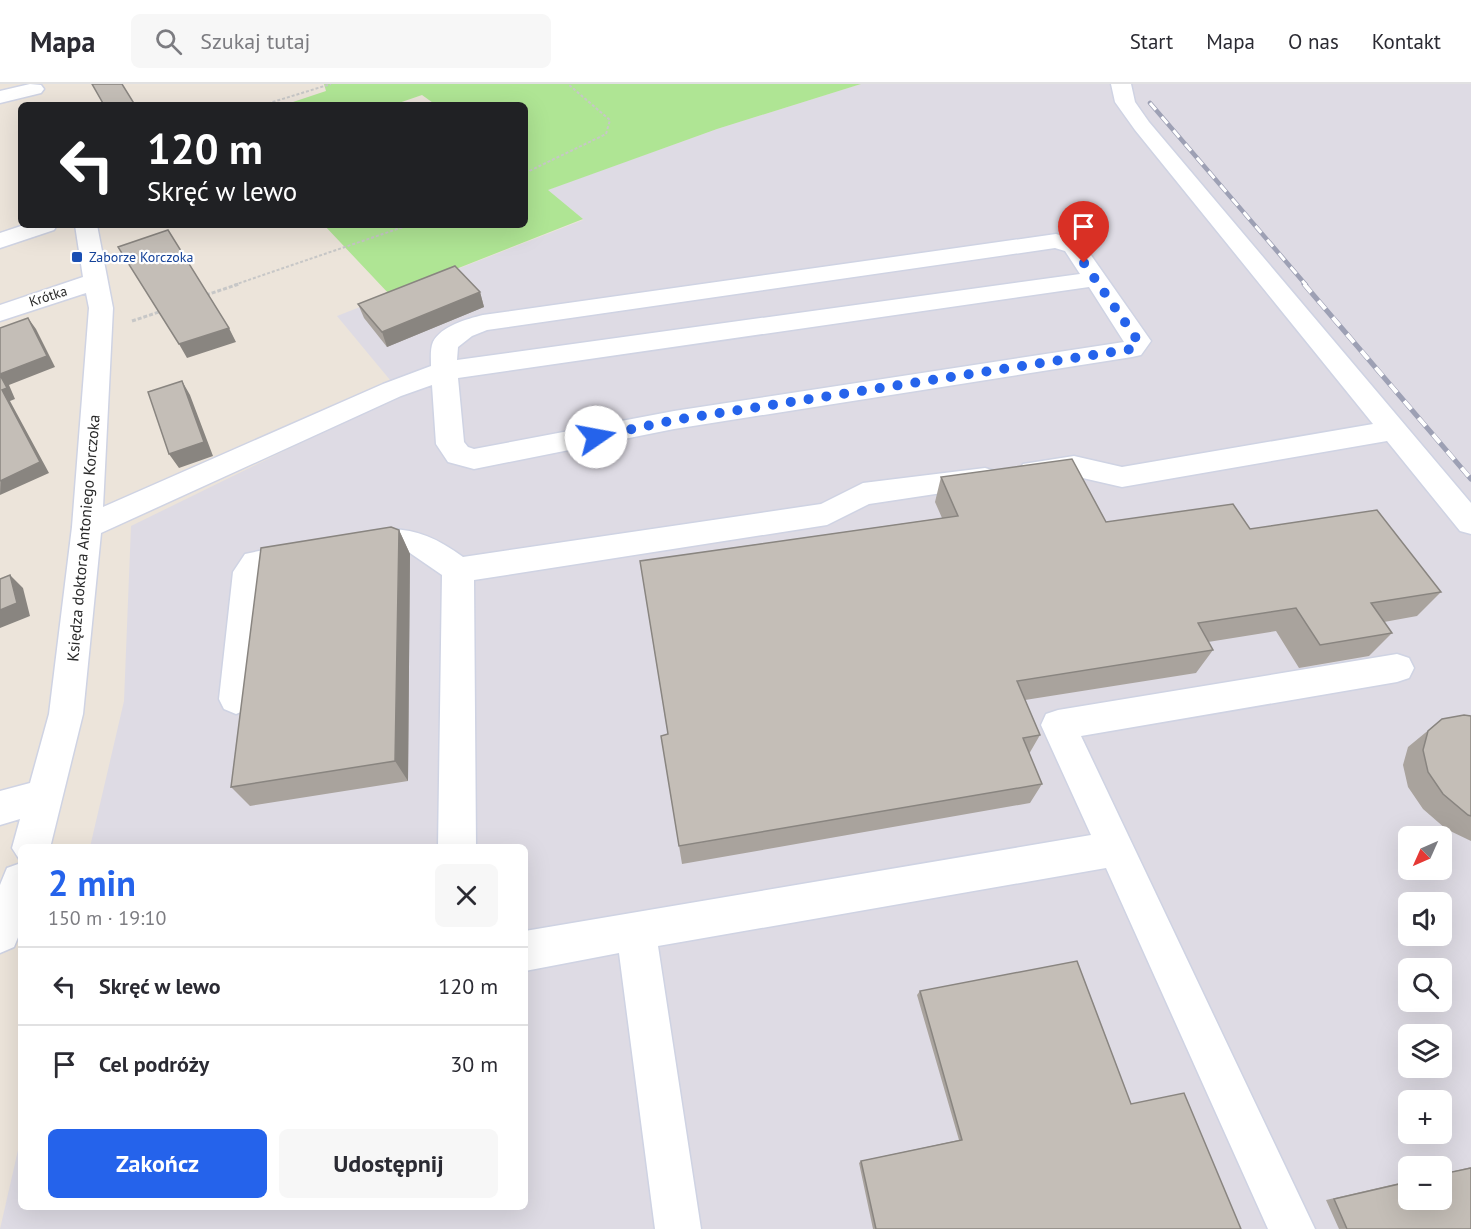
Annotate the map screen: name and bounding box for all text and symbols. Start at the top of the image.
search box [131,14,551,68]
text: Mapa [30,23,95,60]
icon: search [152,25,185,58]
text: Szukaj tutaj [200,27,310,55]
text: Start [1130,28,1173,55]
text: Mapa [1206,28,1255,55]
text: O nas [1288,28,1339,55]
text: Kontakt [1372,28,1441,55]
text: 120 m [147,121,263,176]
icon: left [48,126,126,204]
text: Skręć w lewo [147,174,297,208]
pin [1058,201,1109,263]
icon: arrive [1067,210,1100,243]
place label: Zaborze Korczoka [89,248,193,266]
marker: Zaborze Korczoka [70,250,84,264]
street label: Krótka [27,281,69,311]
position arrow [564,405,628,469]
street label: Księdza doktora Antoniego Korczoka [62,414,104,662]
north arrow [1398,826,1452,880]
map controls [1398,826,1452,1210]
text: 2 min [48,859,136,906]
button: close [435,864,498,927]
button: sound [1398,892,1452,946]
text: 150 m · 19:10 [48,905,166,931]
button: search [1398,958,1452,1012]
icon: left [48,970,81,1003]
text: Skręć w lewo [99,972,220,1000]
text: 120 m [438,972,498,1000]
button: layers [1398,1024,1452,1078]
icon: arrive [48,1048,81,1081]
text: Cel podróży [99,1050,209,1078]
text: 30 m [450,1050,498,1078]
button: + [1398,1090,1452,1144]
button: Zakończ [48,1129,267,1198]
button: Udostępnij [279,1129,498,1198]
button: − [1398,1156,1452,1210]

